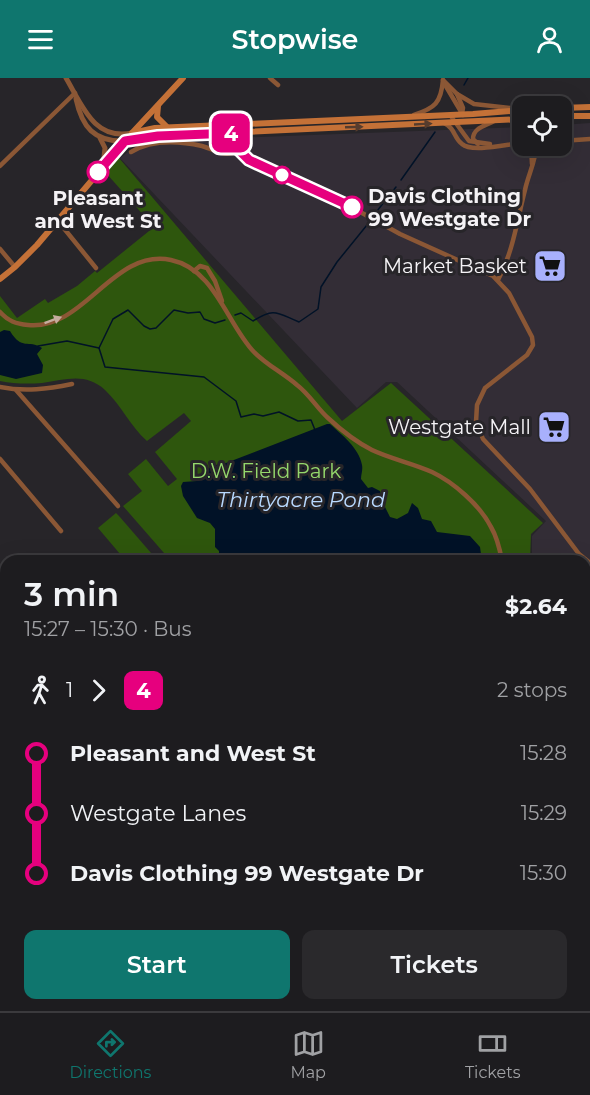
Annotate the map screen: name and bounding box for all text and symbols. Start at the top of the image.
icon: menu [24,23,57,56]
text: Stopwise [232,23,358,56]
icon: person [533,23,566,56]
map controls [512,96,572,156]
button: locate [512,96,572,156]
line badge: 4 [212,114,250,152]
one-way arrow [414,119,433,128]
text: 4 [224,121,238,146]
one-way arrow [345,122,364,132]
marker: Pleasant and West St [87,161,109,183]
unlabelled marker [273,166,291,184]
place label: Davis Clothing 99 Westgate Dr [368,184,531,231]
place label: Pleasant and West St [35,186,162,233]
marker: Davis Clothing 99 Westgate Dr [341,196,363,218]
supermarket icon: Market Basket [532,248,568,284]
place label: Market Basket [383,254,527,278]
one-way arrow [45,315,63,325]
supermarket icon: Westgate Mall [536,409,572,445]
place label: Westgate Mall [388,415,531,439]
park label: D.W. Field Park [191,459,341,483]
water label: Thirtyacre Pond [217,487,386,512]
text: 3 min [24,574,119,614]
text: $2.64 [505,593,567,620]
text: 15:27 – 15:30 · Bus [24,617,191,641]
icon: walk [24,674,57,707]
icon: forward [82,674,115,707]
text: 1 [66,678,73,702]
text: 4 [136,678,151,703]
text: 2 stops [497,678,567,702]
text: Pleasant and West St [70,740,316,767]
text: 15:28 [520,741,567,765]
text: Westgate Lanes [70,800,246,827]
text: 15:29 [521,801,567,825]
text: Davis Clothing 99 Westgate Dr [70,860,424,887]
text: 15:30 [520,861,567,885]
button: Start [24,930,290,999]
button: Tickets [302,930,567,999]
tab: Directions [69,1027,151,1082]
tab: Map [290,1027,326,1082]
tab: Tickets [465,1027,521,1082]

